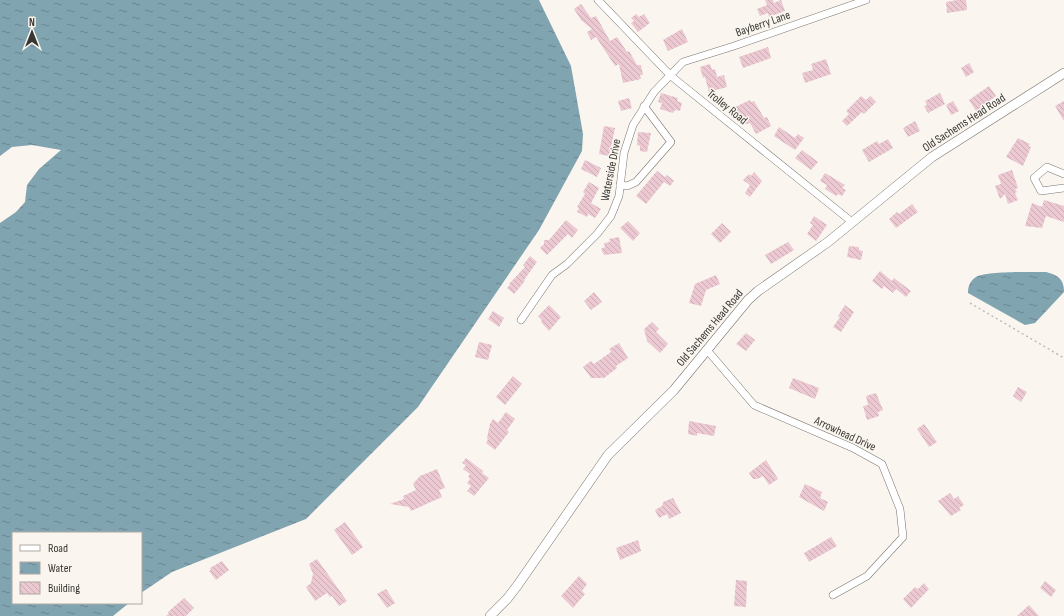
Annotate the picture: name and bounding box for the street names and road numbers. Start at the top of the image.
street label: Bayberry Lane [734,8,792,40]
street label: Trolley Road [704,86,750,128]
street label: Old Sachems Head Road [920,91,1008,155]
street label: Waterside Drive [598,137,624,202]
street label: Old Sachems Head Road [673,286,747,370]
street label: Arrowhead Drive [811,413,878,455]

